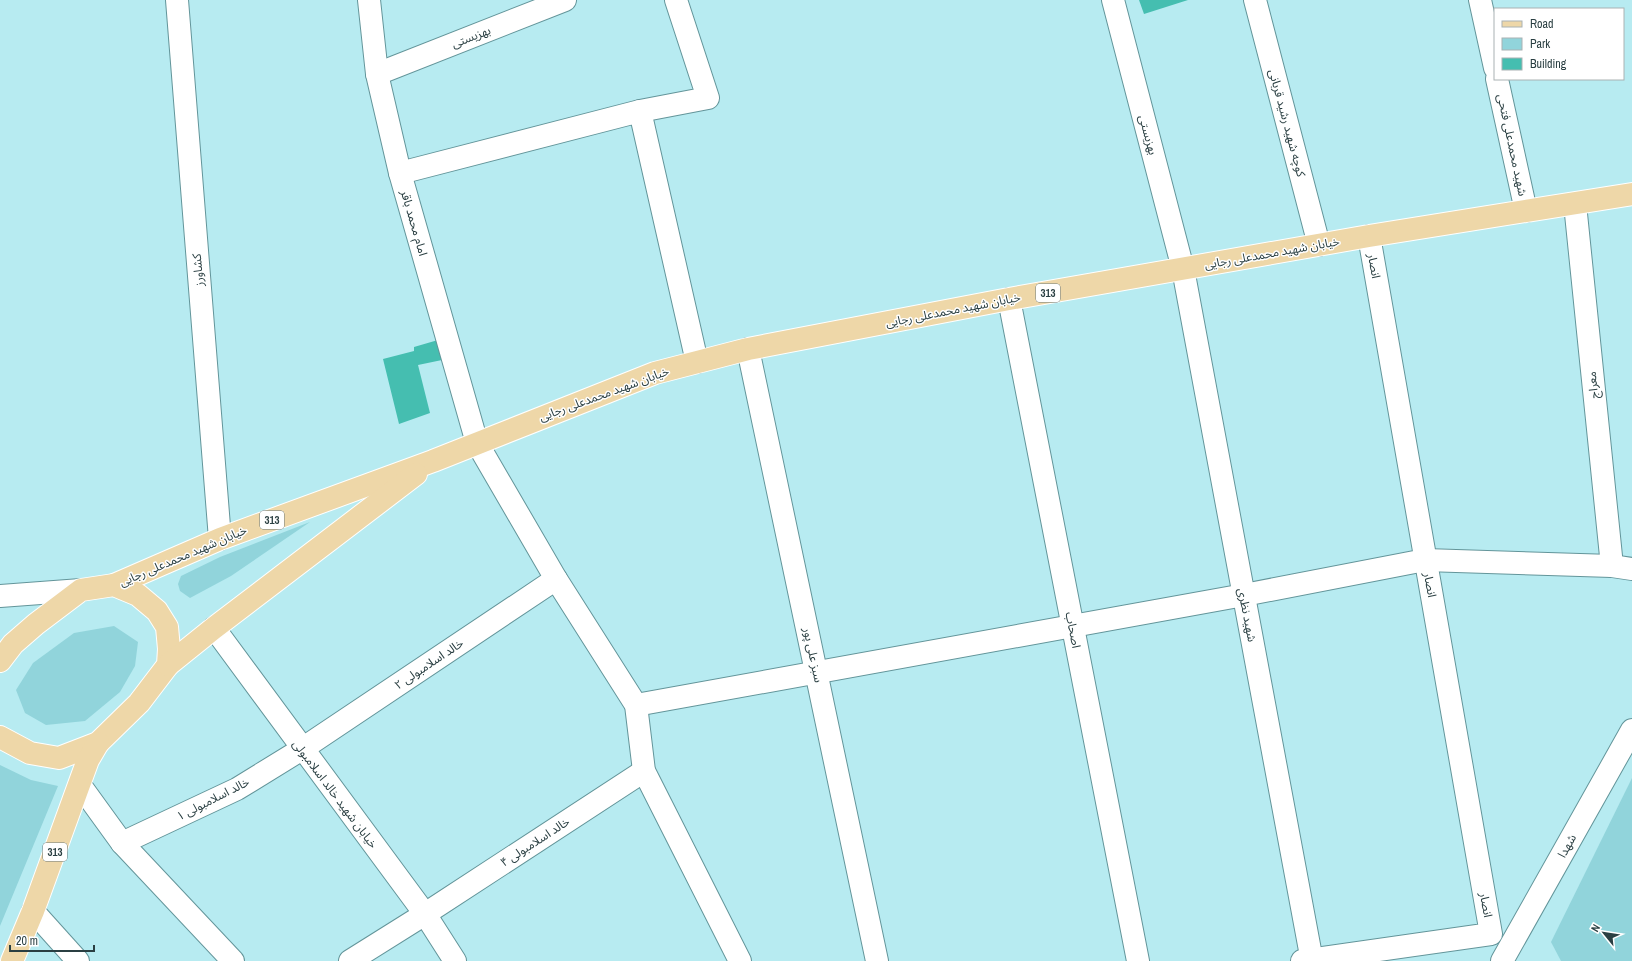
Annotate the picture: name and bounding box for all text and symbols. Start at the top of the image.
legend [1494,8,1624,80]
text: Road [1530,16,1554,32]
street label: بهزیستی [449,22,493,52]
text: Park [1530,36,1550,52]
text: Building [1530,56,1567,72]
street label: کوچه شهید رشید قربانی [1265,67,1309,180]
street label: شهید محمدعلی فتحی [1493,93,1531,197]
street label: بهزیستی [1135,113,1161,157]
street label: امام محمد باقر [396,187,431,258]
street label: خیابان شهید محمدعلی رجایی [1203,233,1341,273]
street label: انصار [1364,251,1384,280]
street label: کشاورز [189,252,207,288]
road number: 313 [1036,284,1060,302]
street label: خیابان شهید محمدعلی رجایی [884,289,1022,331]
street label: خیابان شهید محمدعلی رجایی [537,363,671,425]
street label: معراج [1584,370,1603,400]
road number: 313 [260,511,284,529]
street label: خیابان شهید محمدعلی رجایی [117,522,249,590]
street label: انصار [1420,570,1440,599]
street label: شهید نظری [1234,587,1260,643]
street label: اصحاب [1062,610,1084,650]
street label: سبز علی پور [799,625,827,684]
street label: خالد اسلامبولی ۲ [391,635,467,693]
street label: خیابان شهید خالد اسلامبولی [289,736,381,852]
street label: خالد اسلامبولی ۱ [174,774,252,824]
street label: خالد اسلامبولی ۴ [497,814,573,870]
street label: شهدا [1554,831,1580,861]
road number: 313 [43,843,67,861]
street label: انصار [1476,890,1496,919]
north arrow [1584,913,1624,953]
text: N [1588,922,1603,934]
scale bar [10,927,94,953]
text: 20 m [16,933,38,949]

